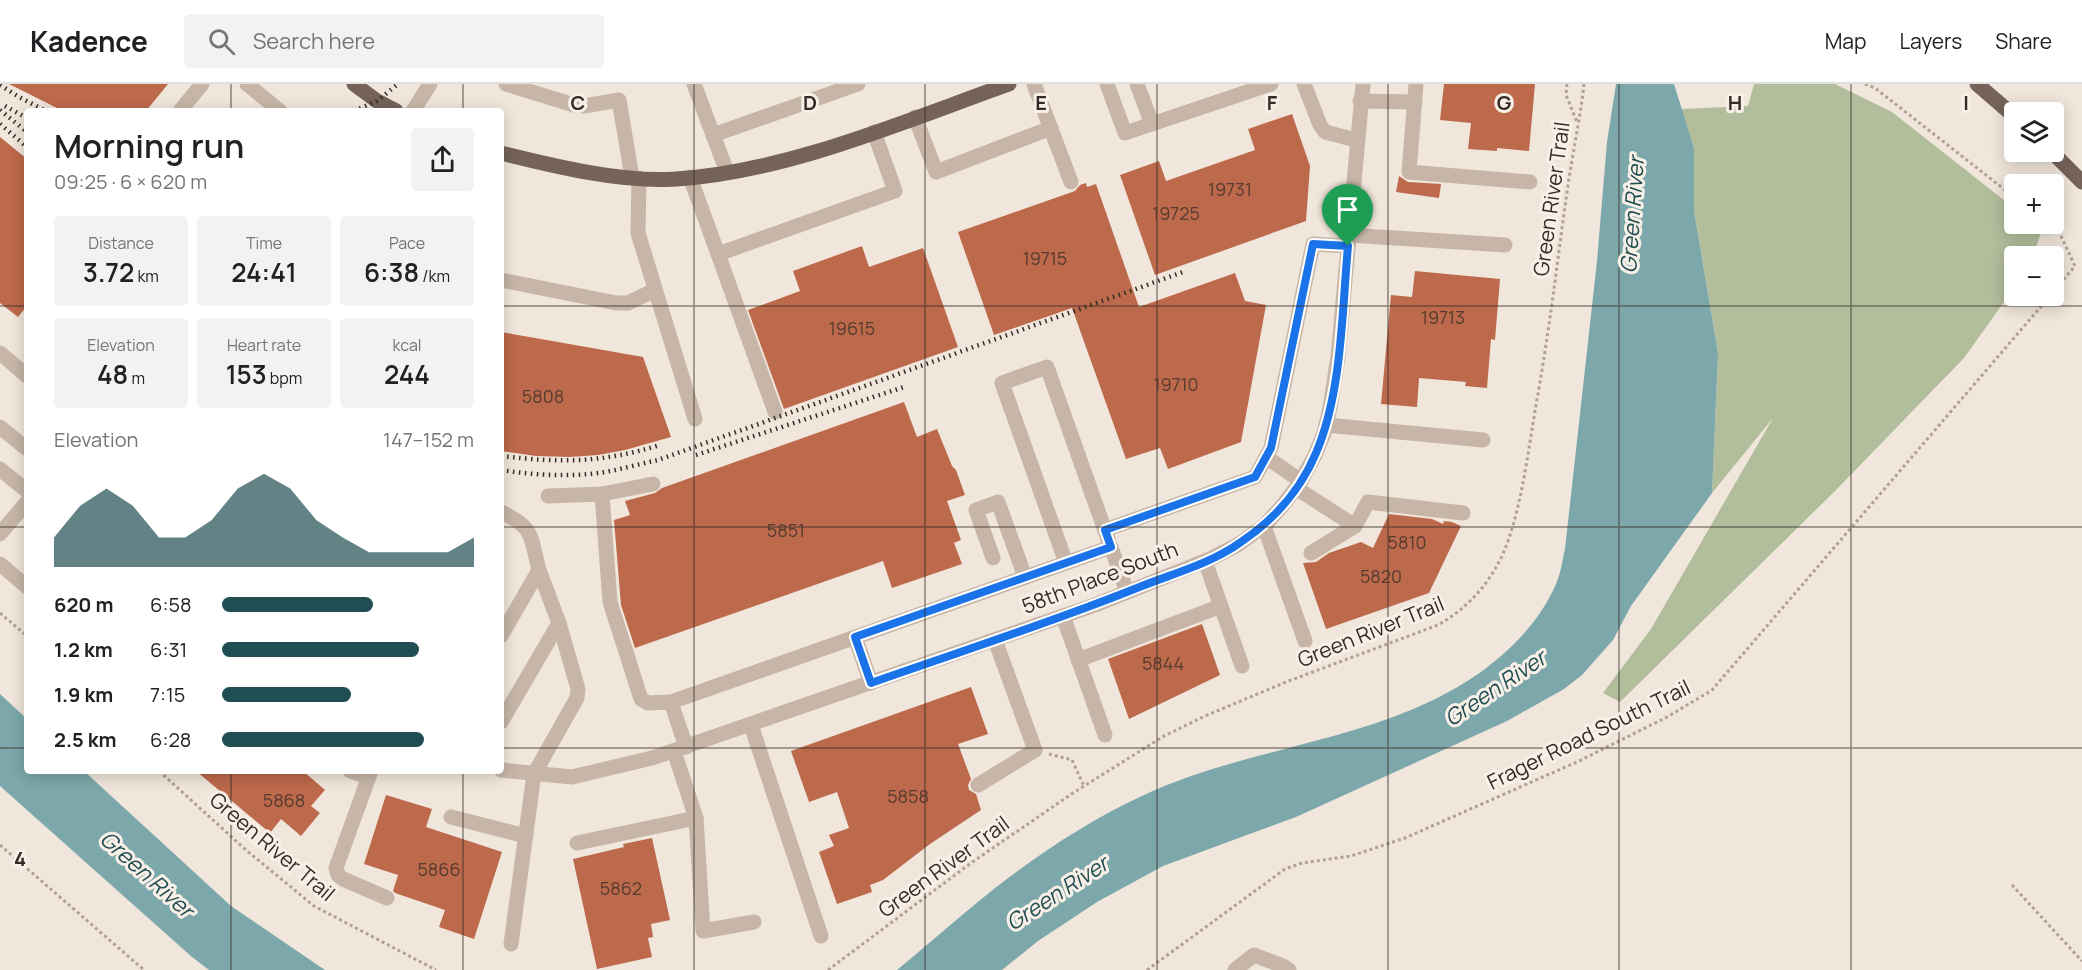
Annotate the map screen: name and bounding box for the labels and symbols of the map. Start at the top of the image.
text: C [571,89,585,116]
text: D [803,89,817,116]
text: E [1035,89,1047,116]
text: F [1267,89,1278,116]
text: G [1497,89,1512,116]
text: H [1728,89,1742,116]
text: I [1963,89,1969,116]
street label: Green River Trail [1526,120,1576,278]
water label: Green River [1613,153,1651,274]
house number: 19731 [1208,177,1252,201]
pin [1322,184,1373,246]
house number: 19725 [1152,201,1200,225]
house number: 19715 [1023,246,1067,270]
house number: 19713 [1421,305,1465,329]
house number: 19615 [829,316,875,340]
house number: 19710 [1154,372,1199,396]
house number: 5808 [522,384,564,408]
house number: 5851 [767,518,805,542]
house number: 5810 [1388,530,1426,554]
street label: 58th Place South [1018,534,1182,620]
house number: 5820 [1360,564,1402,588]
street label: Green River Trail [1293,589,1448,673]
water label: Green River [1438,641,1554,733]
house number: 5844 [1142,651,1184,675]
street label: Frager Road South Trail [1482,673,1695,796]
house number: 5858 [887,784,929,808]
street label: Green River Trail [204,785,341,907]
house number: 5868 [263,788,305,812]
street label: Green River Trail [872,809,1015,923]
water label: Green River [94,824,203,926]
text: 4 [14,845,26,872]
water label: Green River [1000,847,1117,937]
house number: 5866 [417,857,461,881]
house number: 5862 [600,876,642,900]

